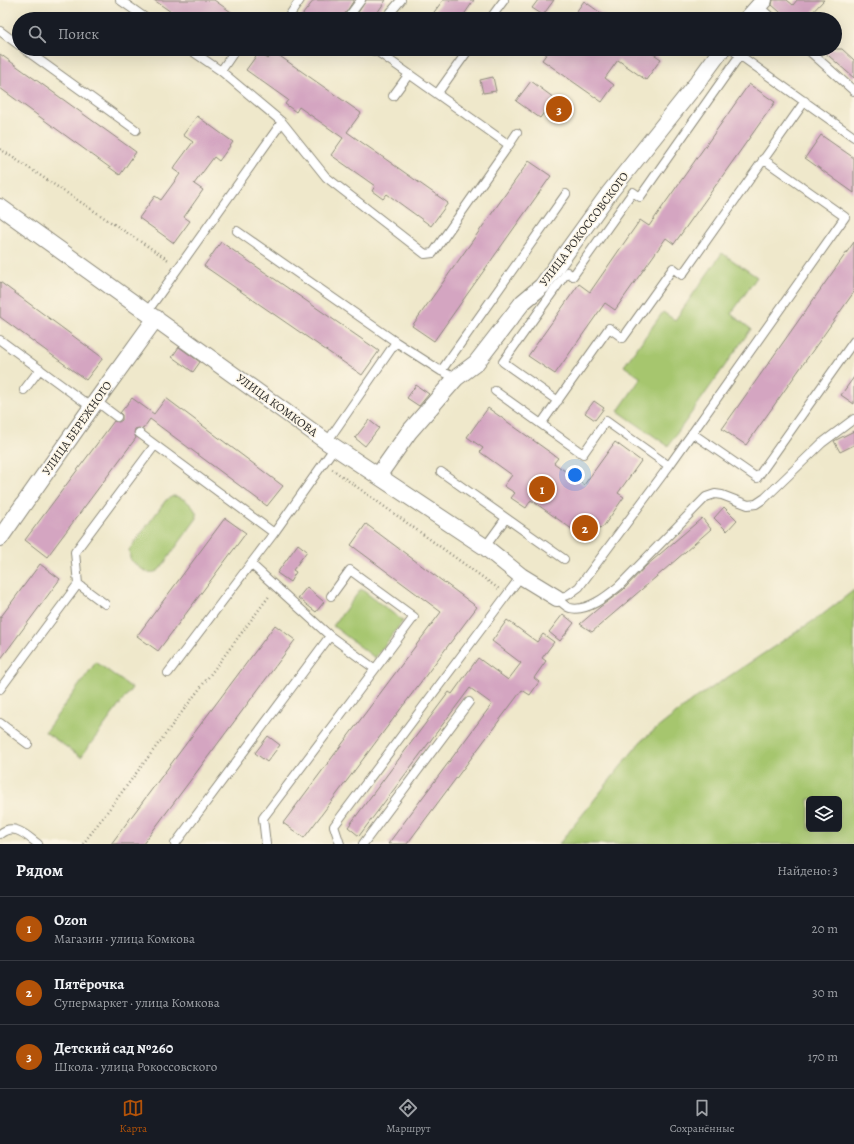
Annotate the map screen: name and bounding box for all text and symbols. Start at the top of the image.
search box [12,12,842,56]
icon: search [26,23,48,45]
text: Поиск [58,24,99,44]
pin: 3 [546,94,572,124]
street label: УЛИЦА РОКОССОВСКОГО [536,169,632,289]
street label: УЛИЦА КОМКОВА [233,370,322,441]
street label: УЛИЦА БЕРЕЖНОГО [39,378,115,478]
your location [565,465,585,485]
pin: 1 [529,474,555,504]
pin: 2 [572,513,598,543]
map controls [806,796,842,832]
button: layers [806,796,842,832]
text: Рядом [16,859,63,882]
text: Найдено: 3 [777,862,838,879]
text: Ozon [54,910,87,930]
text: 1 [27,920,31,937]
text: 20 m [812,920,838,937]
text: Магазин · улица Комкова [54,930,195,947]
text: Пятёрочка [54,974,124,994]
text: 2 [26,984,32,1001]
text: 30 m [812,984,838,1001]
text: Супермаркет · улица Комкова [54,994,220,1011]
text: Детский сад №260 [54,1038,173,1058]
text: 3 [26,1048,32,1065]
text: 170 m [808,1048,838,1065]
text: Школа · улица Рокоссовского [54,1058,217,1075]
tab: Карта [119,1097,147,1136]
tab: Маршрут [386,1097,431,1136]
tab: Сохранённые [670,1097,735,1136]

